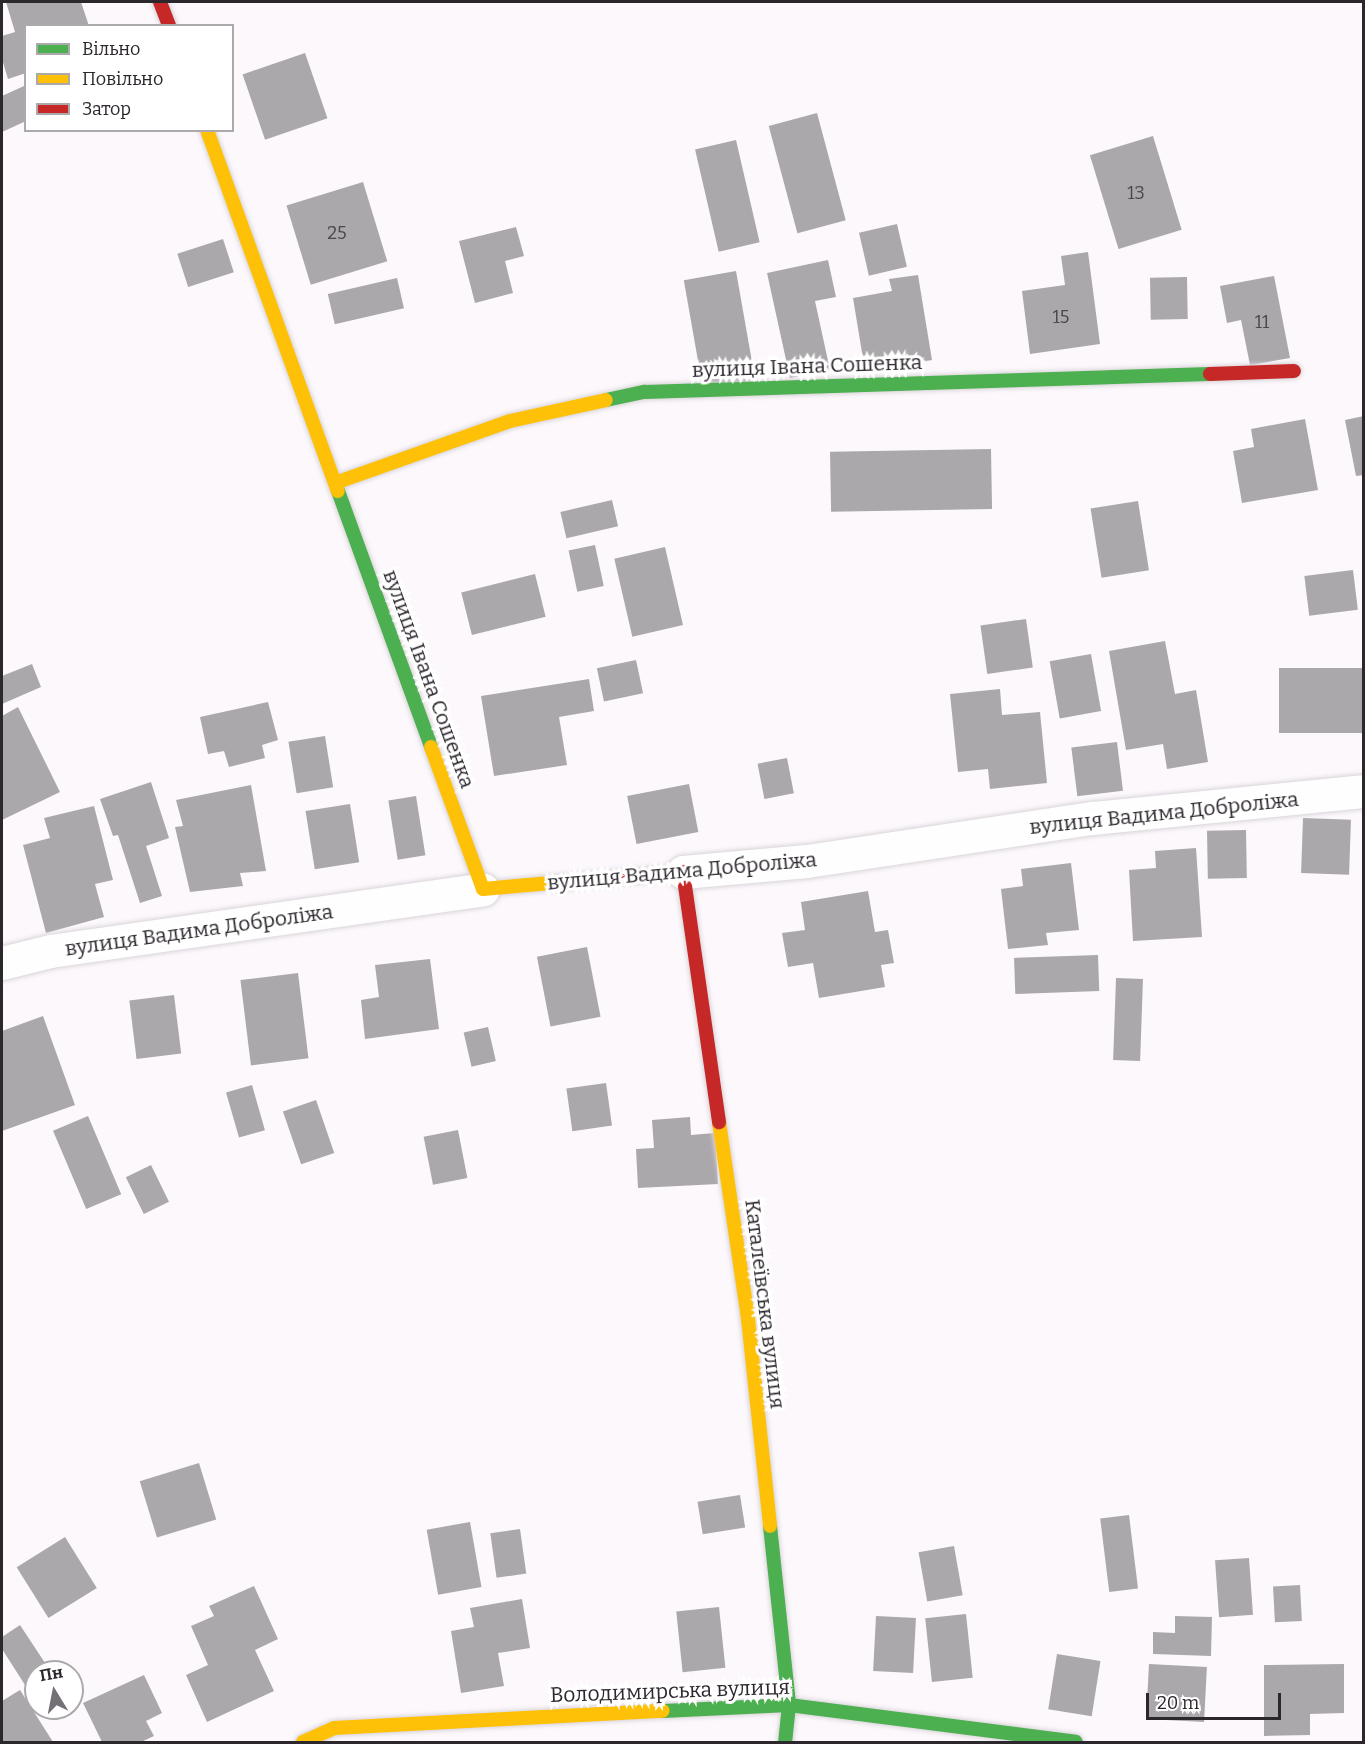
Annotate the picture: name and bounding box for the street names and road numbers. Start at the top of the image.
street label: вулиця Івана Сошенка [691,349,923,383]
street label: вулиця Івана Сошенка [378,566,480,792]
street label: вулиця Вадима Доброліжа [1028,786,1300,840]
street label: вулиця Вадима Доброліжа [546,847,818,895]
street label: вулиця Вадима Доброліжа [63,899,335,961]
street label: Каталеївська вулиця [740,1198,790,1410]
street label: Володимирська вулиця [550,1674,790,1708]

